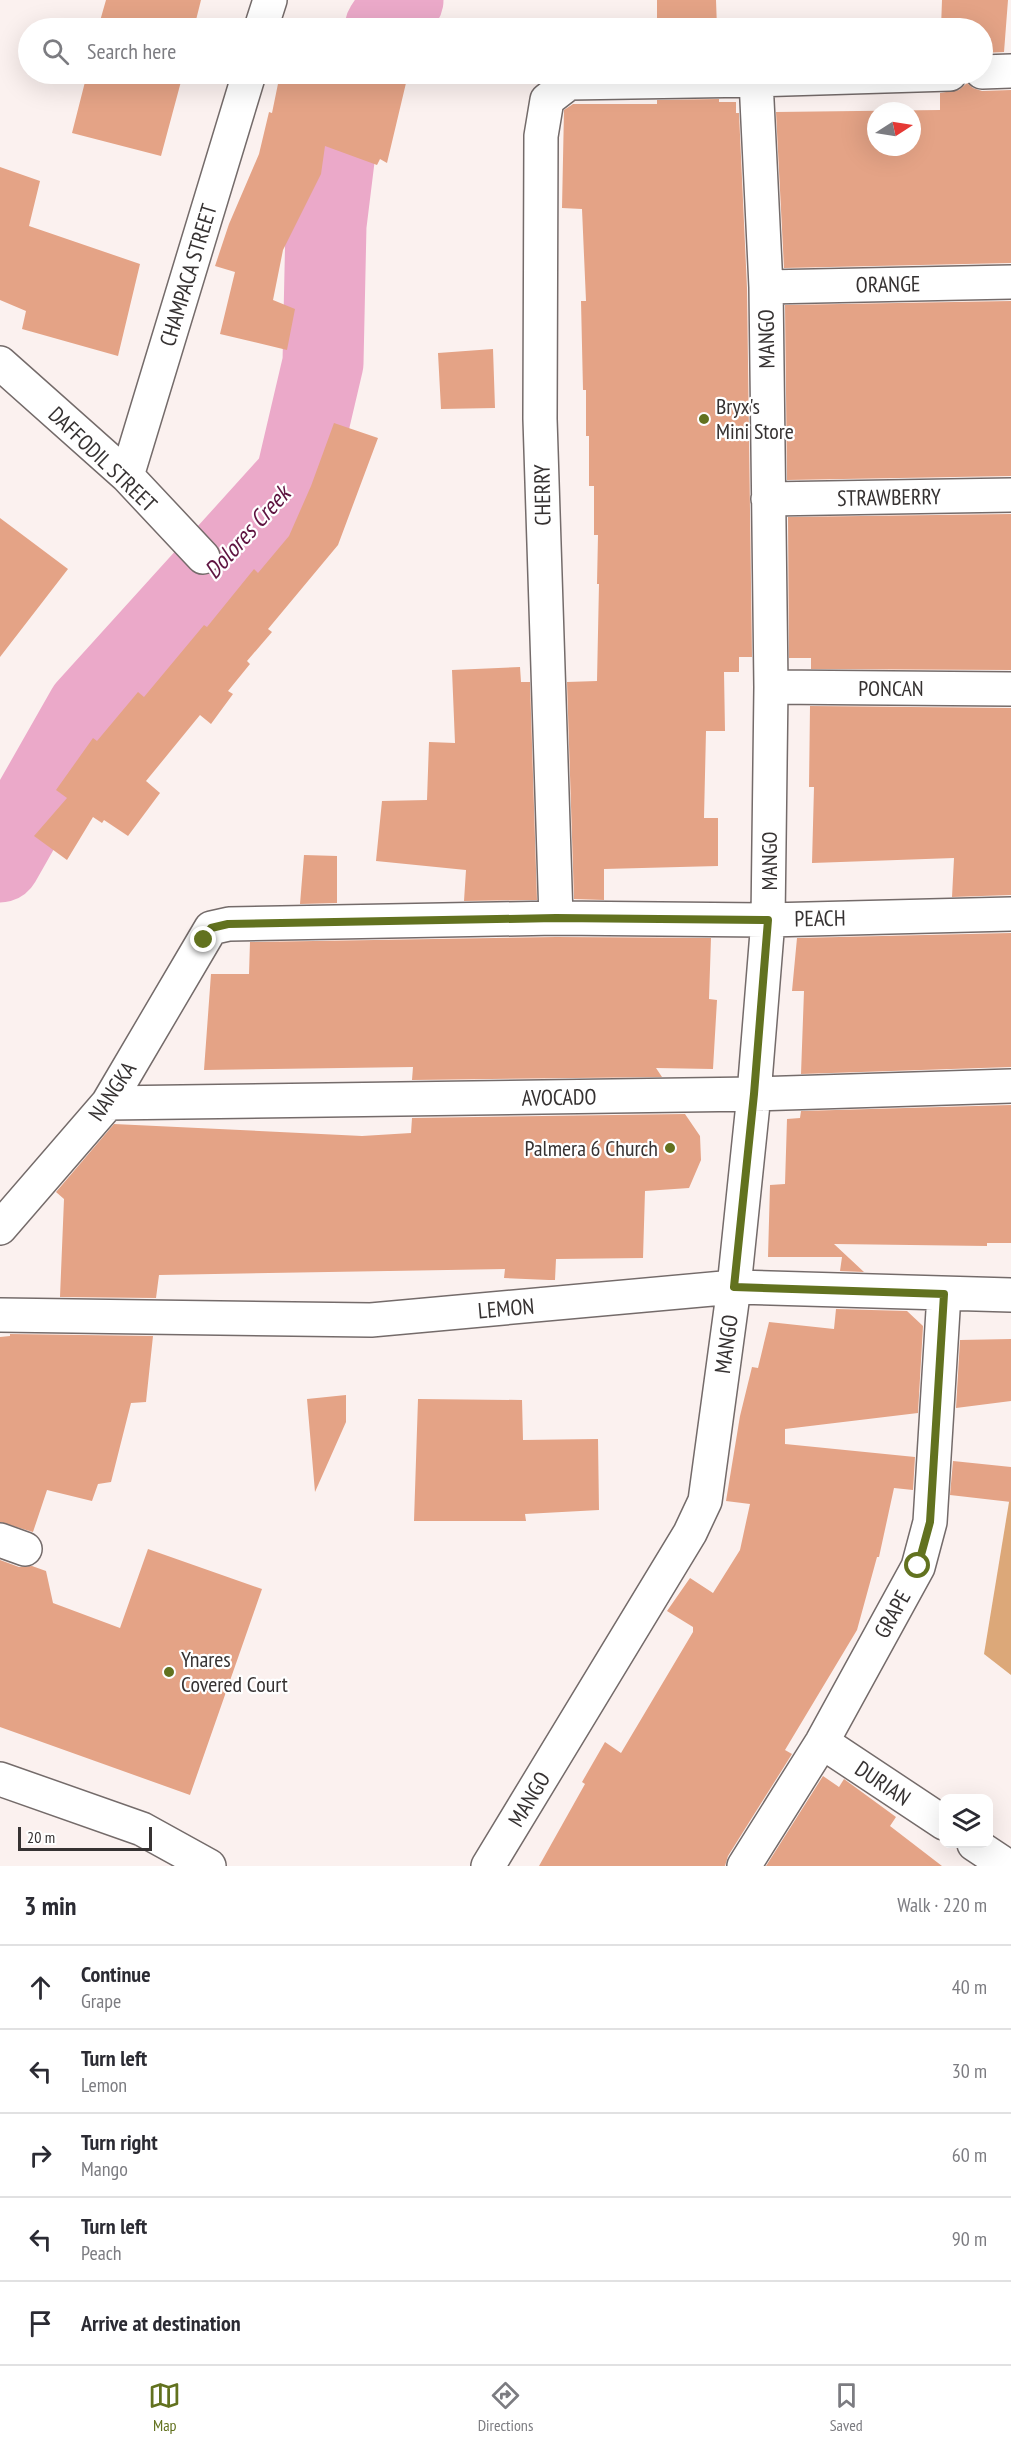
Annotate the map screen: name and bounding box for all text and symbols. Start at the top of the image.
search box [18,18,993,84]
icon: search [39,35,72,68]
text: Search here [87,37,176,65]
north arrow [867,102,921,156]
street label: CHAMPACA STREET [153,200,223,350]
street label: ORANGE [855,269,921,299]
street label: MANGO [751,309,781,369]
place label: Bryx's Mini Store [716,392,794,445]
street label: DAFFODIL STREET [43,400,163,518]
marker: Bryx's Mini Store [697,412,711,426]
street label: CHERRY [527,464,557,526]
water label: Dolores Creek [197,477,299,585]
street label: STRAWBERRY [837,482,941,512]
street label: PONCAN [858,674,924,702]
street label: MANGO [755,831,783,891]
street label: PEACH [794,904,846,932]
route end [190,926,216,952]
street label: NANGKA [82,1055,142,1126]
street label: AVOCADO [521,1082,597,1112]
place label: Palmera 6 Church [524,1134,658,1162]
marker: Palmera 6 Church [663,1141,677,1155]
street label: LEMON [477,1292,535,1324]
street label: MANGO [708,1313,744,1375]
route start [904,1552,930,1578]
street label: GRAPE [867,1585,917,1643]
place label: Ynares Covered Court [181,1645,288,1698]
marker: Ynares Covered Court [162,1665,176,1679]
street label: DURIAN [850,1754,916,1812]
street label: MANGO [502,1766,556,1832]
map controls [939,1794,993,1848]
button: layers [939,1794,993,1848]
scale bar [18,1824,152,1852]
text: 20 m [27,1827,55,1847]
text: 3 min [24,1889,77,1922]
text: Walk · 220 m [897,1892,987,1918]
text: Continue [81,1960,151,1988]
icon: ahead [24,1971,57,2004]
text: 40 m [952,1974,987,2000]
text: Grape [81,1988,121,2014]
text: Turn left [81,2044,147,2072]
icon: left [24,2055,57,2088]
text: 30 m [952,2058,987,2084]
text: Lemon [81,2072,127,2098]
text: Turn right [81,2128,158,2156]
icon: right [24,2139,57,2172]
text: 60 m [952,2142,987,2168]
text: Mango [81,2156,128,2182]
text: Turn left [81,2212,147,2240]
icon: left [24,2223,57,2256]
text: 90 m [952,2226,987,2252]
text: Peach [81,2240,122,2266]
icon: arrive [24,2307,57,2340]
text: Arrive at destination [81,2309,241,2337]
tab: Map [148,2379,181,2435]
tab: Directions [478,2379,533,2435]
tab: Saved [830,2379,863,2435]

